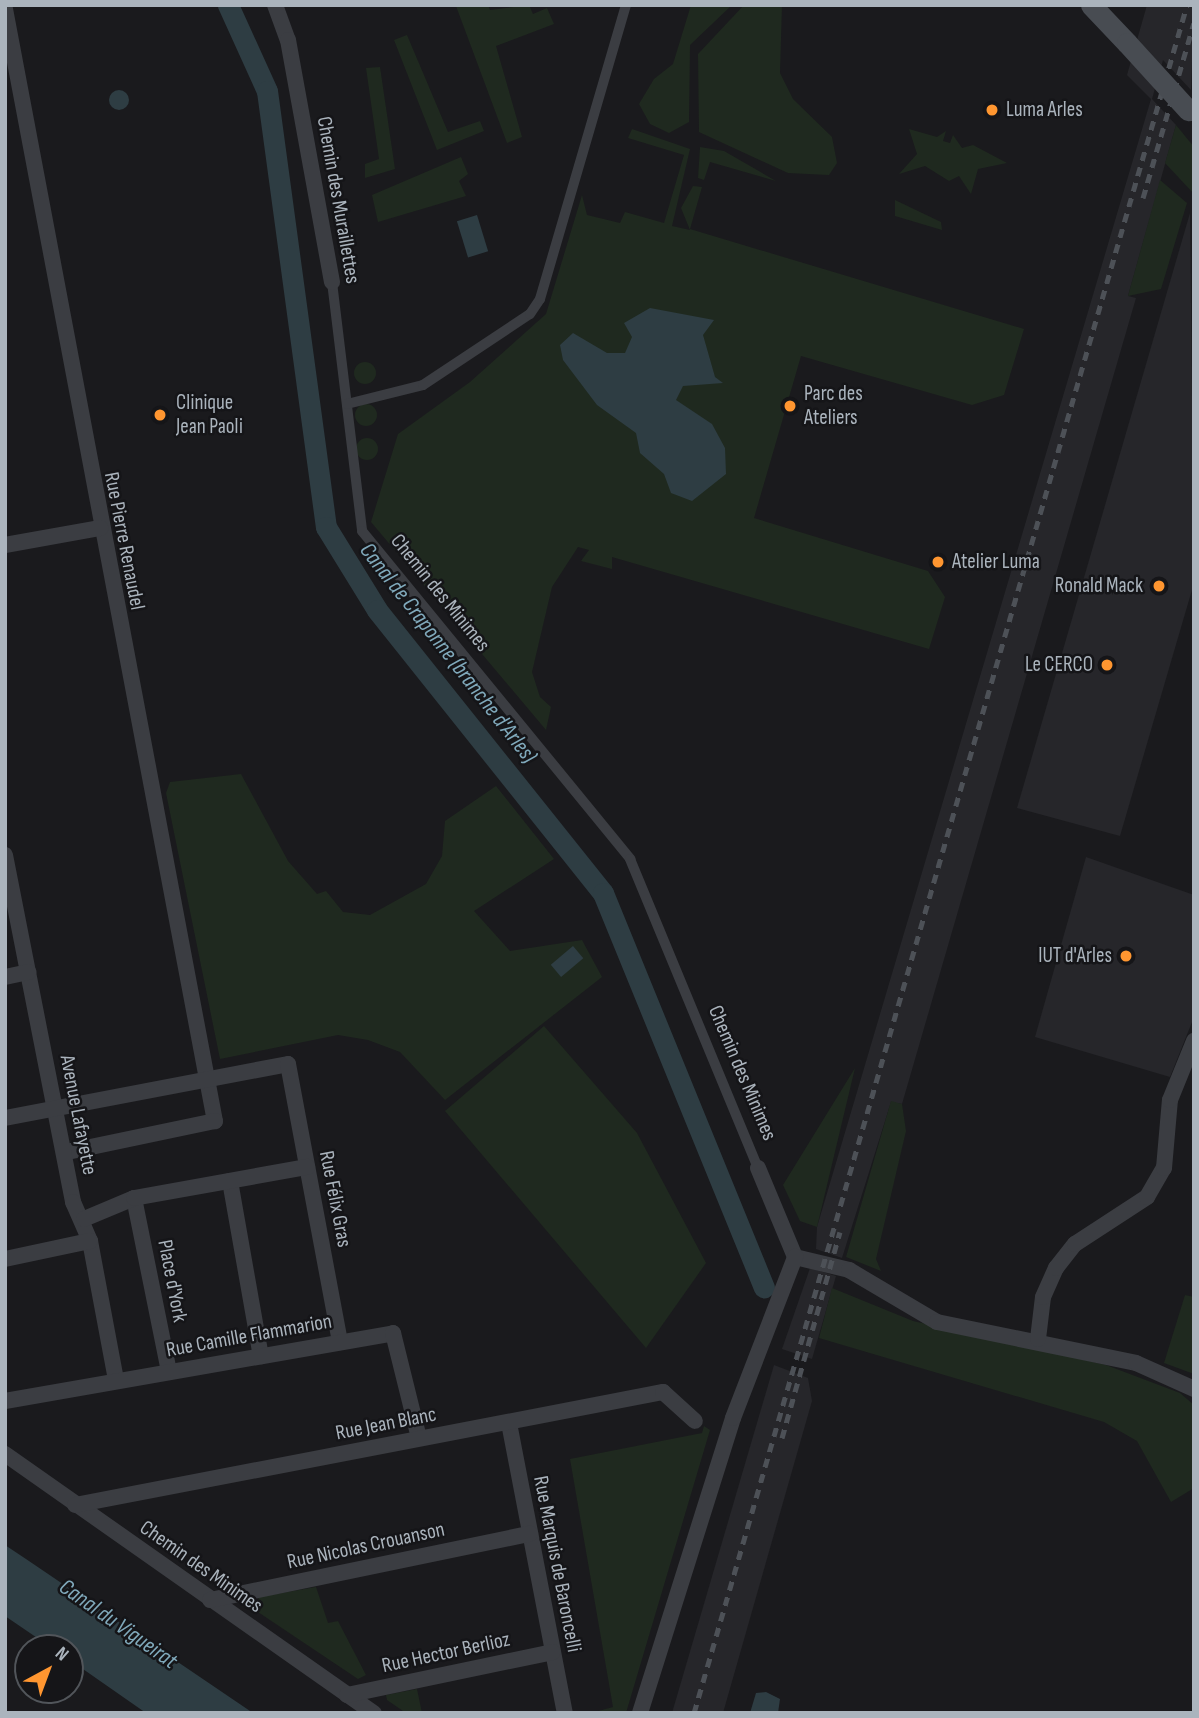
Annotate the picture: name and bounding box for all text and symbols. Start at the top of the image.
place label: Luma Arles [1006,97,1083,123]
marker: Luma Arles [984,102,1000,118]
street label: Chemin des Muraillettes [311,115,365,285]
place label: Parc des Ateliers [804,381,863,431]
place label: Clinique Jean Paoli [176,390,243,440]
marker: Parc des Ateliers [782,398,798,414]
marker: Clinique Jean Paoli [150,405,170,425]
street label: Rue Pierre Renaudel [98,470,150,612]
street label: Chemin des Minimes [385,529,495,657]
water label: Canal de Craponne (branche d'Arles) [353,537,543,769]
place label: Atelier Luma [952,549,1040,575]
marker: Atelier Luma [930,554,946,570]
place label: Ronald Mack [1055,573,1143,599]
marker: Ronald Mack [1149,576,1169,596]
place label: Le CERCO [1025,652,1093,678]
marker: Le CERCO [1099,657,1115,673]
place label: IUT d'Arles [1038,943,1112,969]
marker: IUT d'Arles [1118,948,1134,964]
street label: Chemin des Minimes [702,1002,782,1144]
street label: Avenue Lafayette [54,1053,102,1177]
street label: Rue Félix Gras [313,1149,357,1249]
street label: Place d'York [152,1238,192,1324]
street label: Rue Camille Flammarion [164,1309,334,1363]
street label: Rue Jean Blanc [333,1402,439,1446]
street label: Rue Marquis de Baroncelli [528,1474,586,1654]
street label: Chemin des Minimes [135,1515,267,1619]
street label: Rue Nicolas Crouanson [285,1517,447,1575]
water label: Canal du Vigueirat [54,1573,182,1675]
street label: Rue Hector Berlioz [380,1627,512,1679]
north arrow [14,1634,84,1704]
text: N [50,1642,73,1666]

